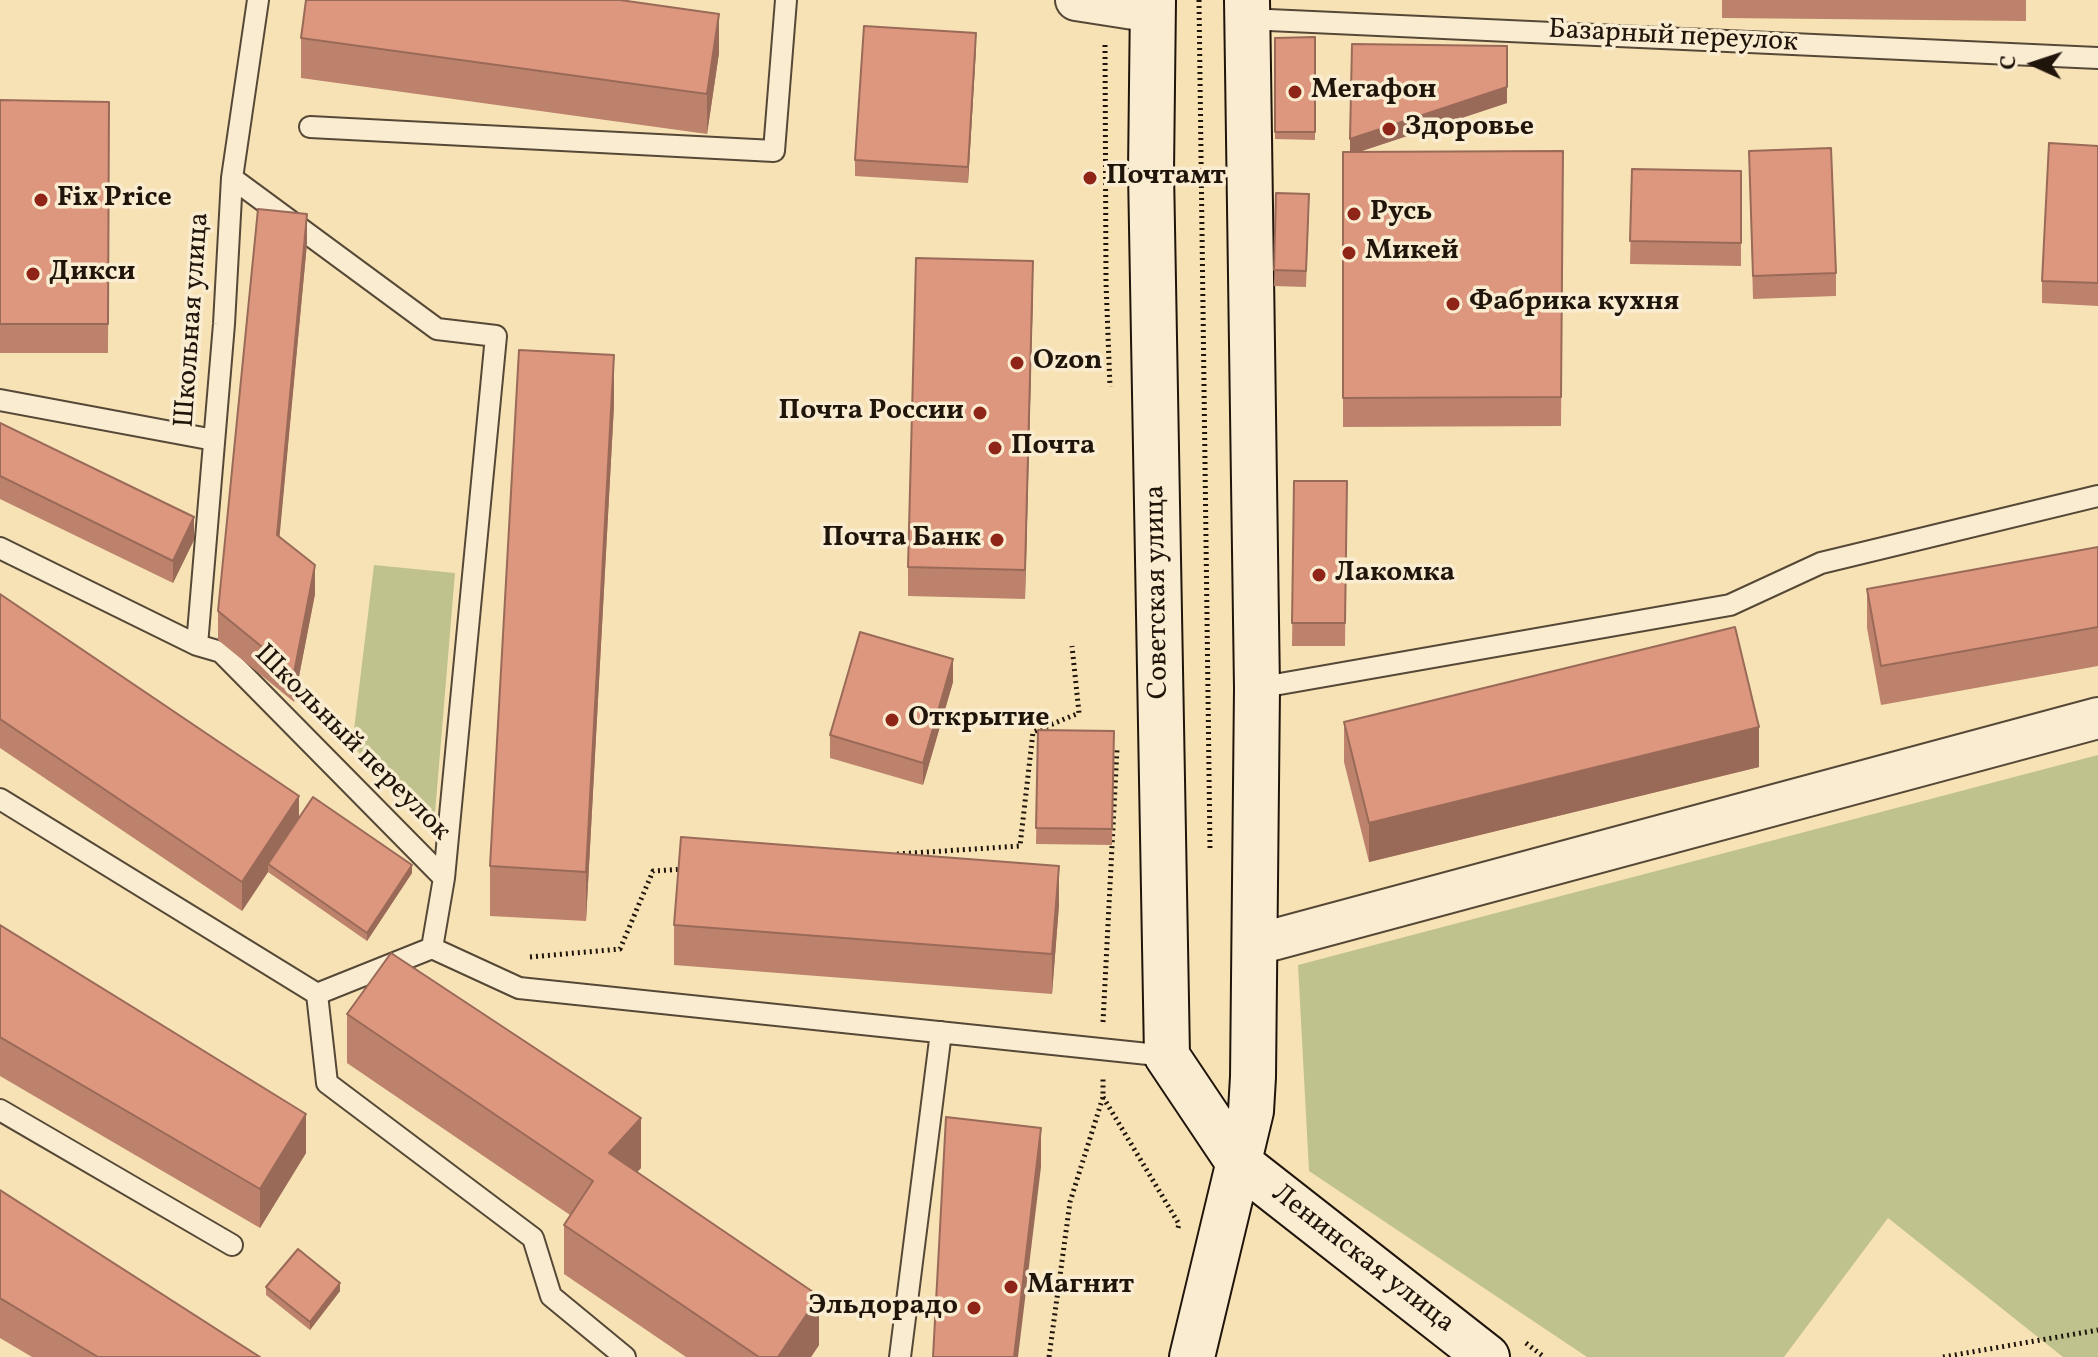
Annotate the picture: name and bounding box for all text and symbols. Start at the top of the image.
street label: Базарный переулок [1547,15,1799,61]
north arrow [1994,24,2074,104]
text: С [1994,55,2025,71]
place label: Мегафон [1311,75,1436,109]
marker: Мегафон [1286,83,1304,101]
place label: Здоровье [1405,112,1534,146]
marker: Здоровье [1380,120,1398,138]
place label: Почтамт [1106,161,1226,195]
marker: Почтамт [1081,169,1099,187]
place label: Fix Price [57,183,172,217]
marker: Fix Price [32,191,50,209]
place label: Русь [1370,197,1432,231]
marker: Русь [1345,205,1363,223]
street label: Школьная улица [170,211,218,429]
place label: Микей [1365,236,1459,270]
marker: Микей [1340,244,1358,262]
place label: Дикси [49,257,136,291]
marker: Дикси [24,265,42,283]
place label: Фабрика кухня [1469,287,1679,321]
marker: Фабрика кухня [1444,295,1462,313]
place label: Ozon [1033,346,1103,380]
marker: Ozon [1008,354,1026,372]
place label: Почта России [779,396,964,430]
marker: Почта России [971,404,989,422]
place label: Почта [1011,431,1095,465]
marker: Почта [986,439,1004,457]
street label: Советская улица [1140,485,1178,699]
place label: Почта Банк [822,523,981,557]
marker: Почта Банк [988,531,1006,549]
place label: Лакомка [1335,558,1455,592]
marker: Лакомка [1310,566,1328,584]
street label: Школьный переулок [246,639,456,849]
place label: Открытие [908,703,1050,737]
marker: Открытие [883,711,901,729]
street label: Ленинская улица [1264,1178,1460,1342]
place label: Магнит [1027,1270,1134,1304]
marker: Магнит [1002,1278,1020,1296]
place label: Эльдорадо [808,1291,958,1325]
marker: Эльдорадо [965,1299,983,1317]

